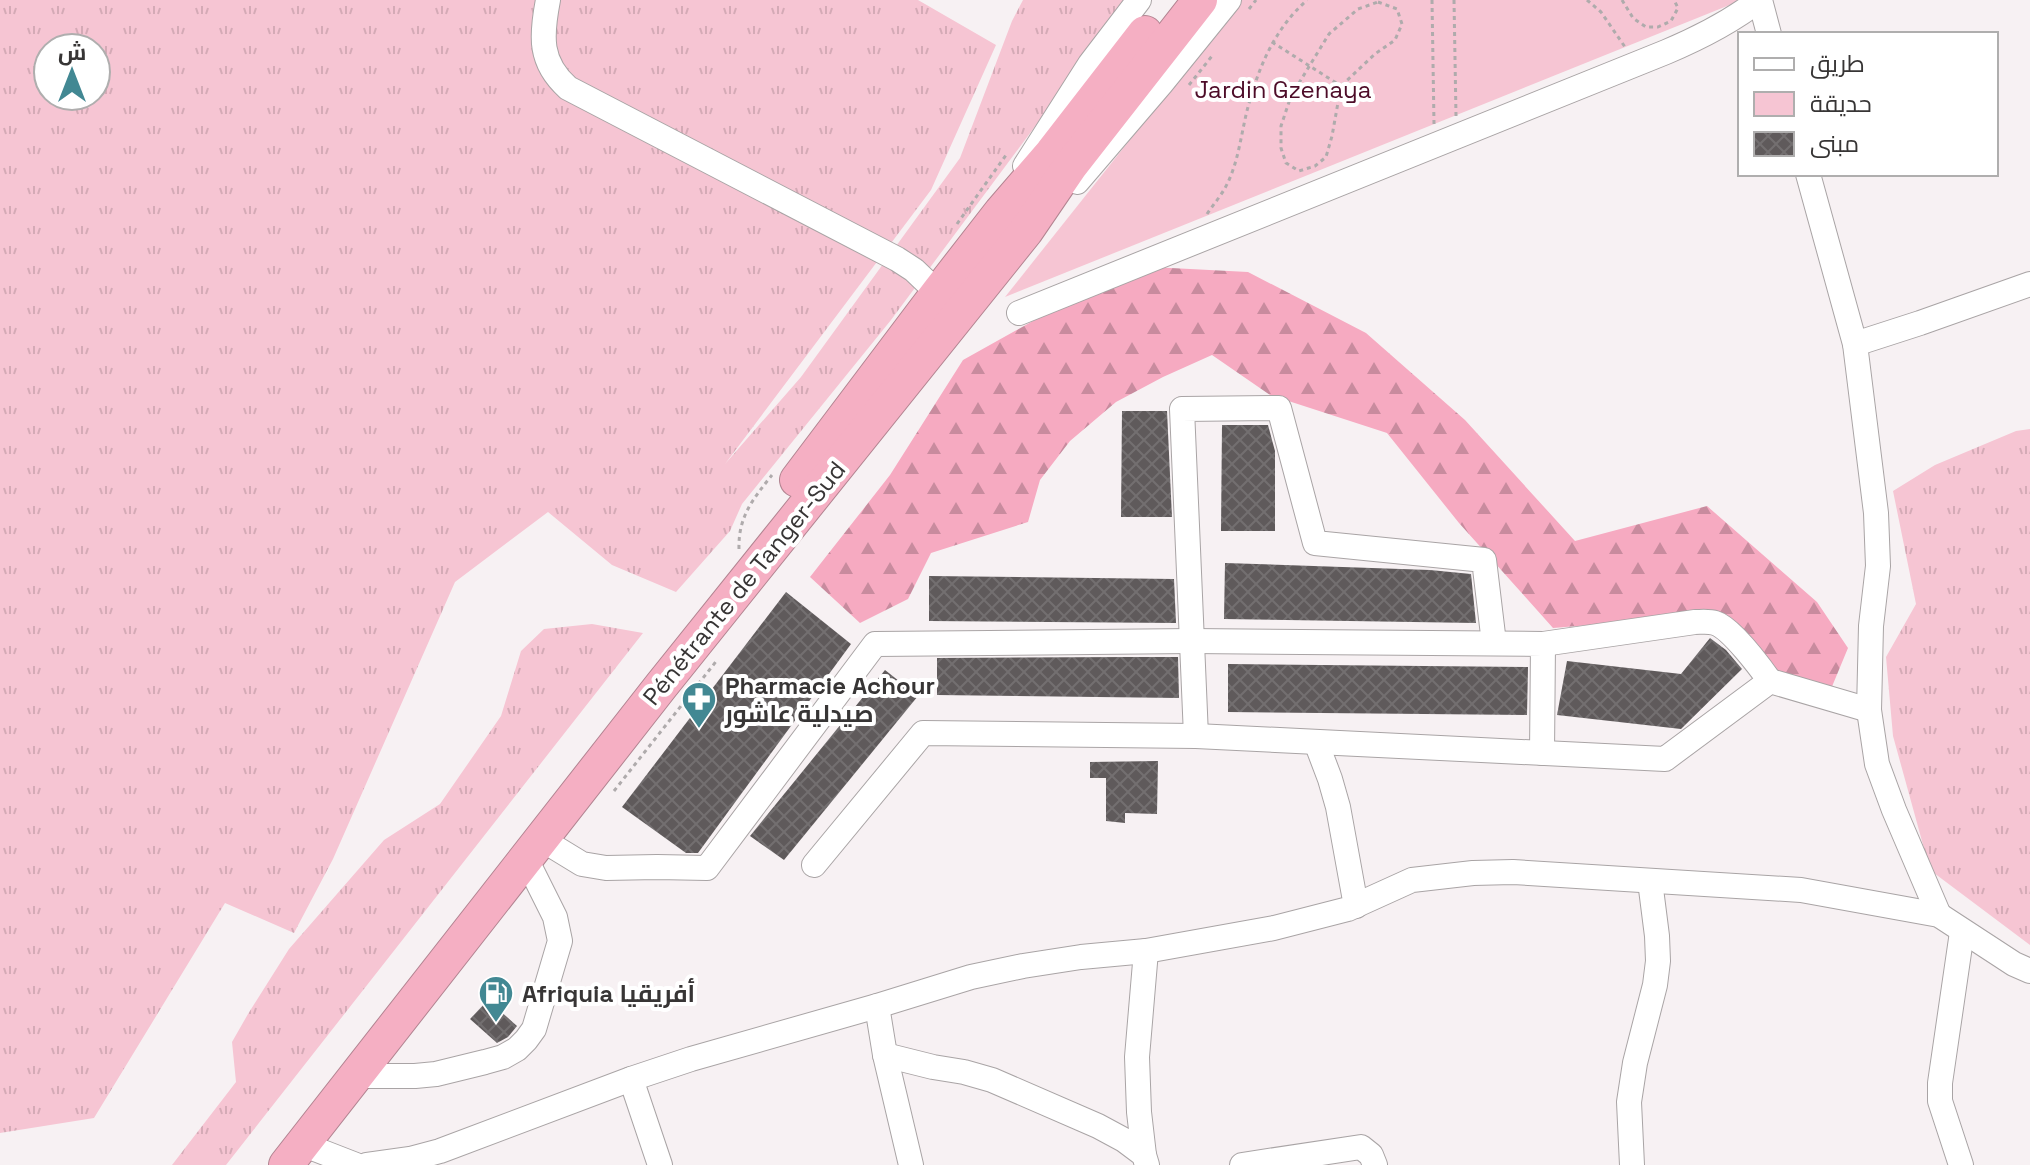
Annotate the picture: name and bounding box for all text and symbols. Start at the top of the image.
north arrow [32,32,112,112]
legend [1738,32,1998,176]
text: ش [58,38,86,66]
text: طريق [1810,48,1865,79]
park label: Jardin Gzenaya [1194,74,1372,105]
text: حديقة [1810,88,1872,119]
text: مبنى [1810,128,1859,159]
street label: Pénétrante de Tanger-Sud [636,455,852,711]
place label: Pharmacie Achour صيدلية عاشور [724,670,935,729]
pharmacy icon: Pharmacie Achour صيدلية عاشور [680,680,718,730]
fuel station icon: Afriquia أفريقيا [477,974,515,1024]
place label: Afriquia أفريقيا [522,978,695,1009]

